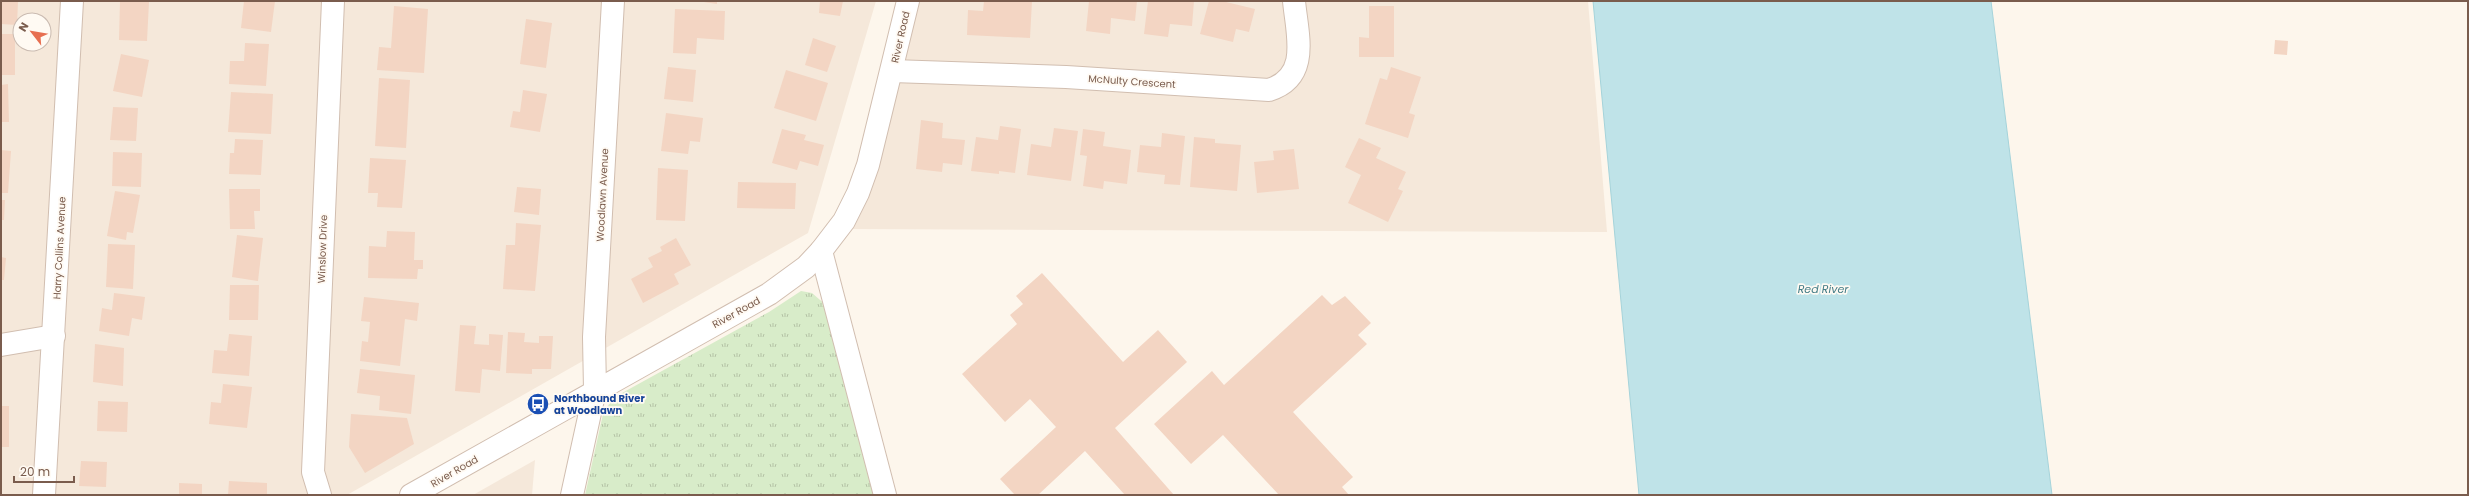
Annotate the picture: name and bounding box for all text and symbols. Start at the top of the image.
street label: River Road [887,10,914,64]
north arrow [12,12,52,52]
text: N [14,19,32,35]
street label: McNulty Crescent [1088,71,1177,92]
street label: Woodlawn Avenue [593,148,612,242]
street label: Harry Collins Avenue [49,196,70,300]
street label: Winslow Drive [314,214,331,284]
water label: Red River [1798,281,1849,297]
street label: River Road [710,293,763,332]
bus stop icon: Northbound River at Woodlawn [525,391,551,417]
place label: Northbound River at Woodlawn [554,391,645,418]
street label: River Road [428,452,481,491]
scale bar [14,458,74,484]
text: 20 m [20,463,50,480]

